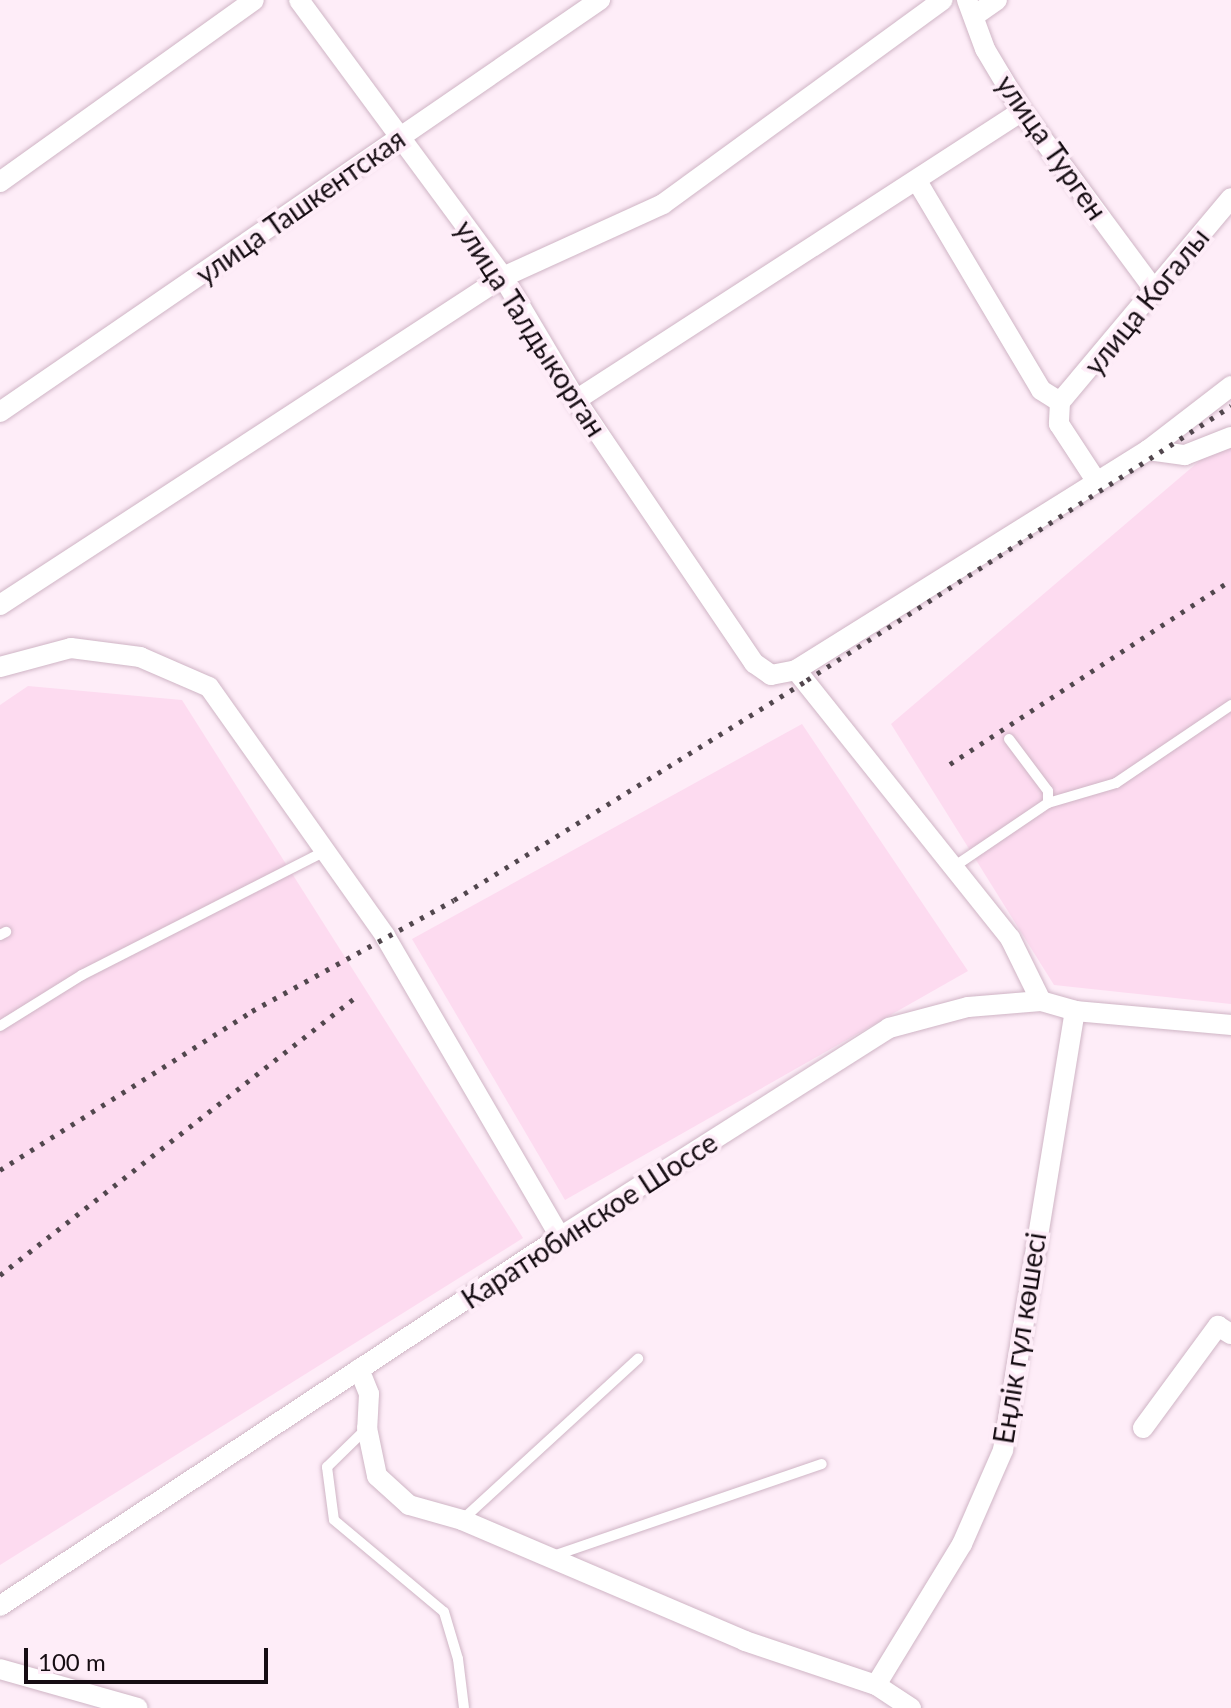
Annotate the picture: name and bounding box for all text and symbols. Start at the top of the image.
street label: улица Турген [990,68,1114,226]
street label: улица Ташкентская [189,121,411,291]
street label: улица Талдыкорган [448,213,614,443]
street label: улица Когалы [1077,221,1215,381]
street label: Каратюбинское Шоссе [455,1125,723,1315]
street label: Еңлік гүл көшесі [986,1230,1052,1446]
scale bar [28,1632,272,1682]
text: 100 m [38,1647,106,1676]

